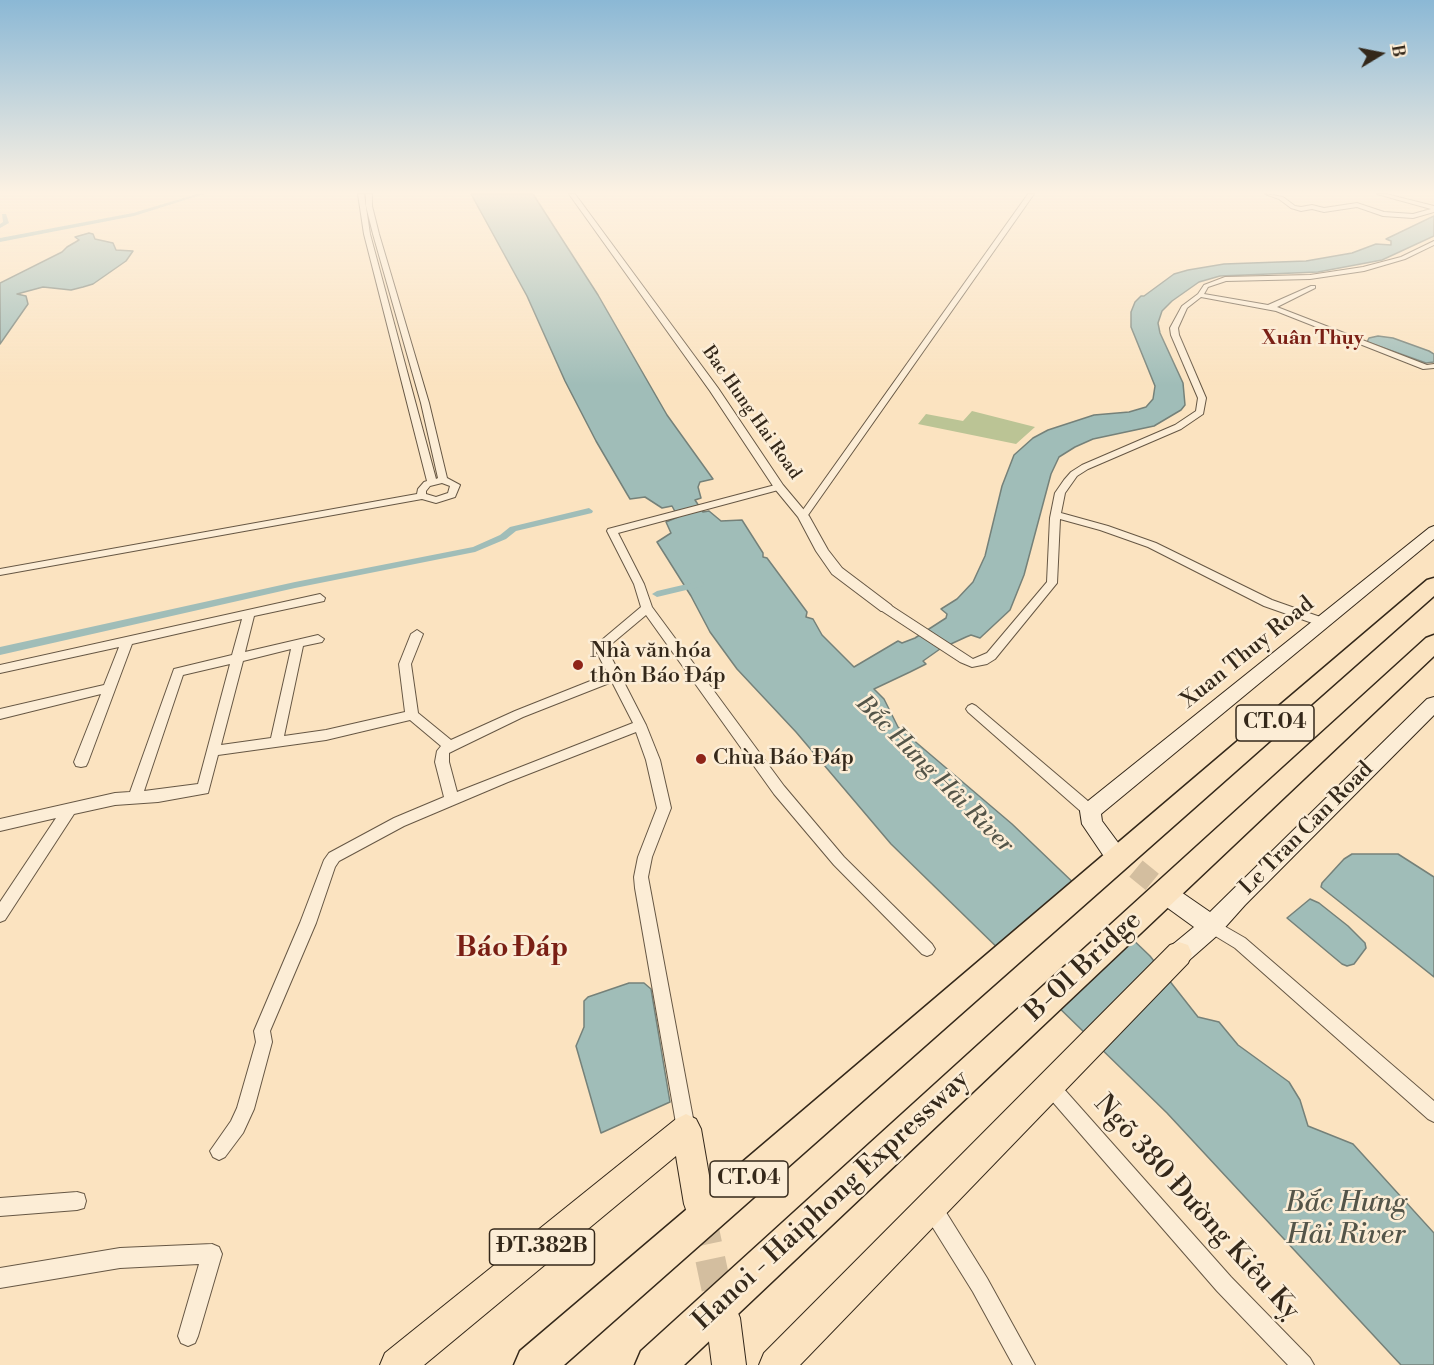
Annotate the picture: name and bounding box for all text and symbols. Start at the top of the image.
north arrow [1350,24,1410,84]
text: B [1387,43,1409,59]
district label: Xuân Thụy [1262,327,1364,351]
street label: Bac Hung Hai Road [697,342,805,484]
street label: Xuan Thuy Road [1176,591,1320,715]
place label: Nhà văn hóa thôn Báo Đáp [590,639,726,690]
marker: Nhà văn hóa thôn Báo Đáp [571,658,585,672]
water label: Bắc Hưng Hải River [849,690,1019,860]
road number: CT.04 [1236,705,1314,741]
place label: Chùa Báo Đáp [713,746,854,772]
marker: Chùa Báo Đáp [694,752,708,766]
street label: Le Tran Can Road [1235,757,1379,901]
street label: B-01 Bridge [1019,905,1149,1029]
district label: Báo Đáp [456,932,568,966]
street label: Hanoi - Haiphong Expressway [687,1064,977,1338]
street label: Ngõ 380 Đường Kiêu Kỵ [1086,1089,1306,1327]
road number: CT.04 [710,1161,788,1197]
water label: Bắc Hưng Hải River [1285,1187,1407,1253]
road number: ĐT.382B [490,1229,594,1265]

